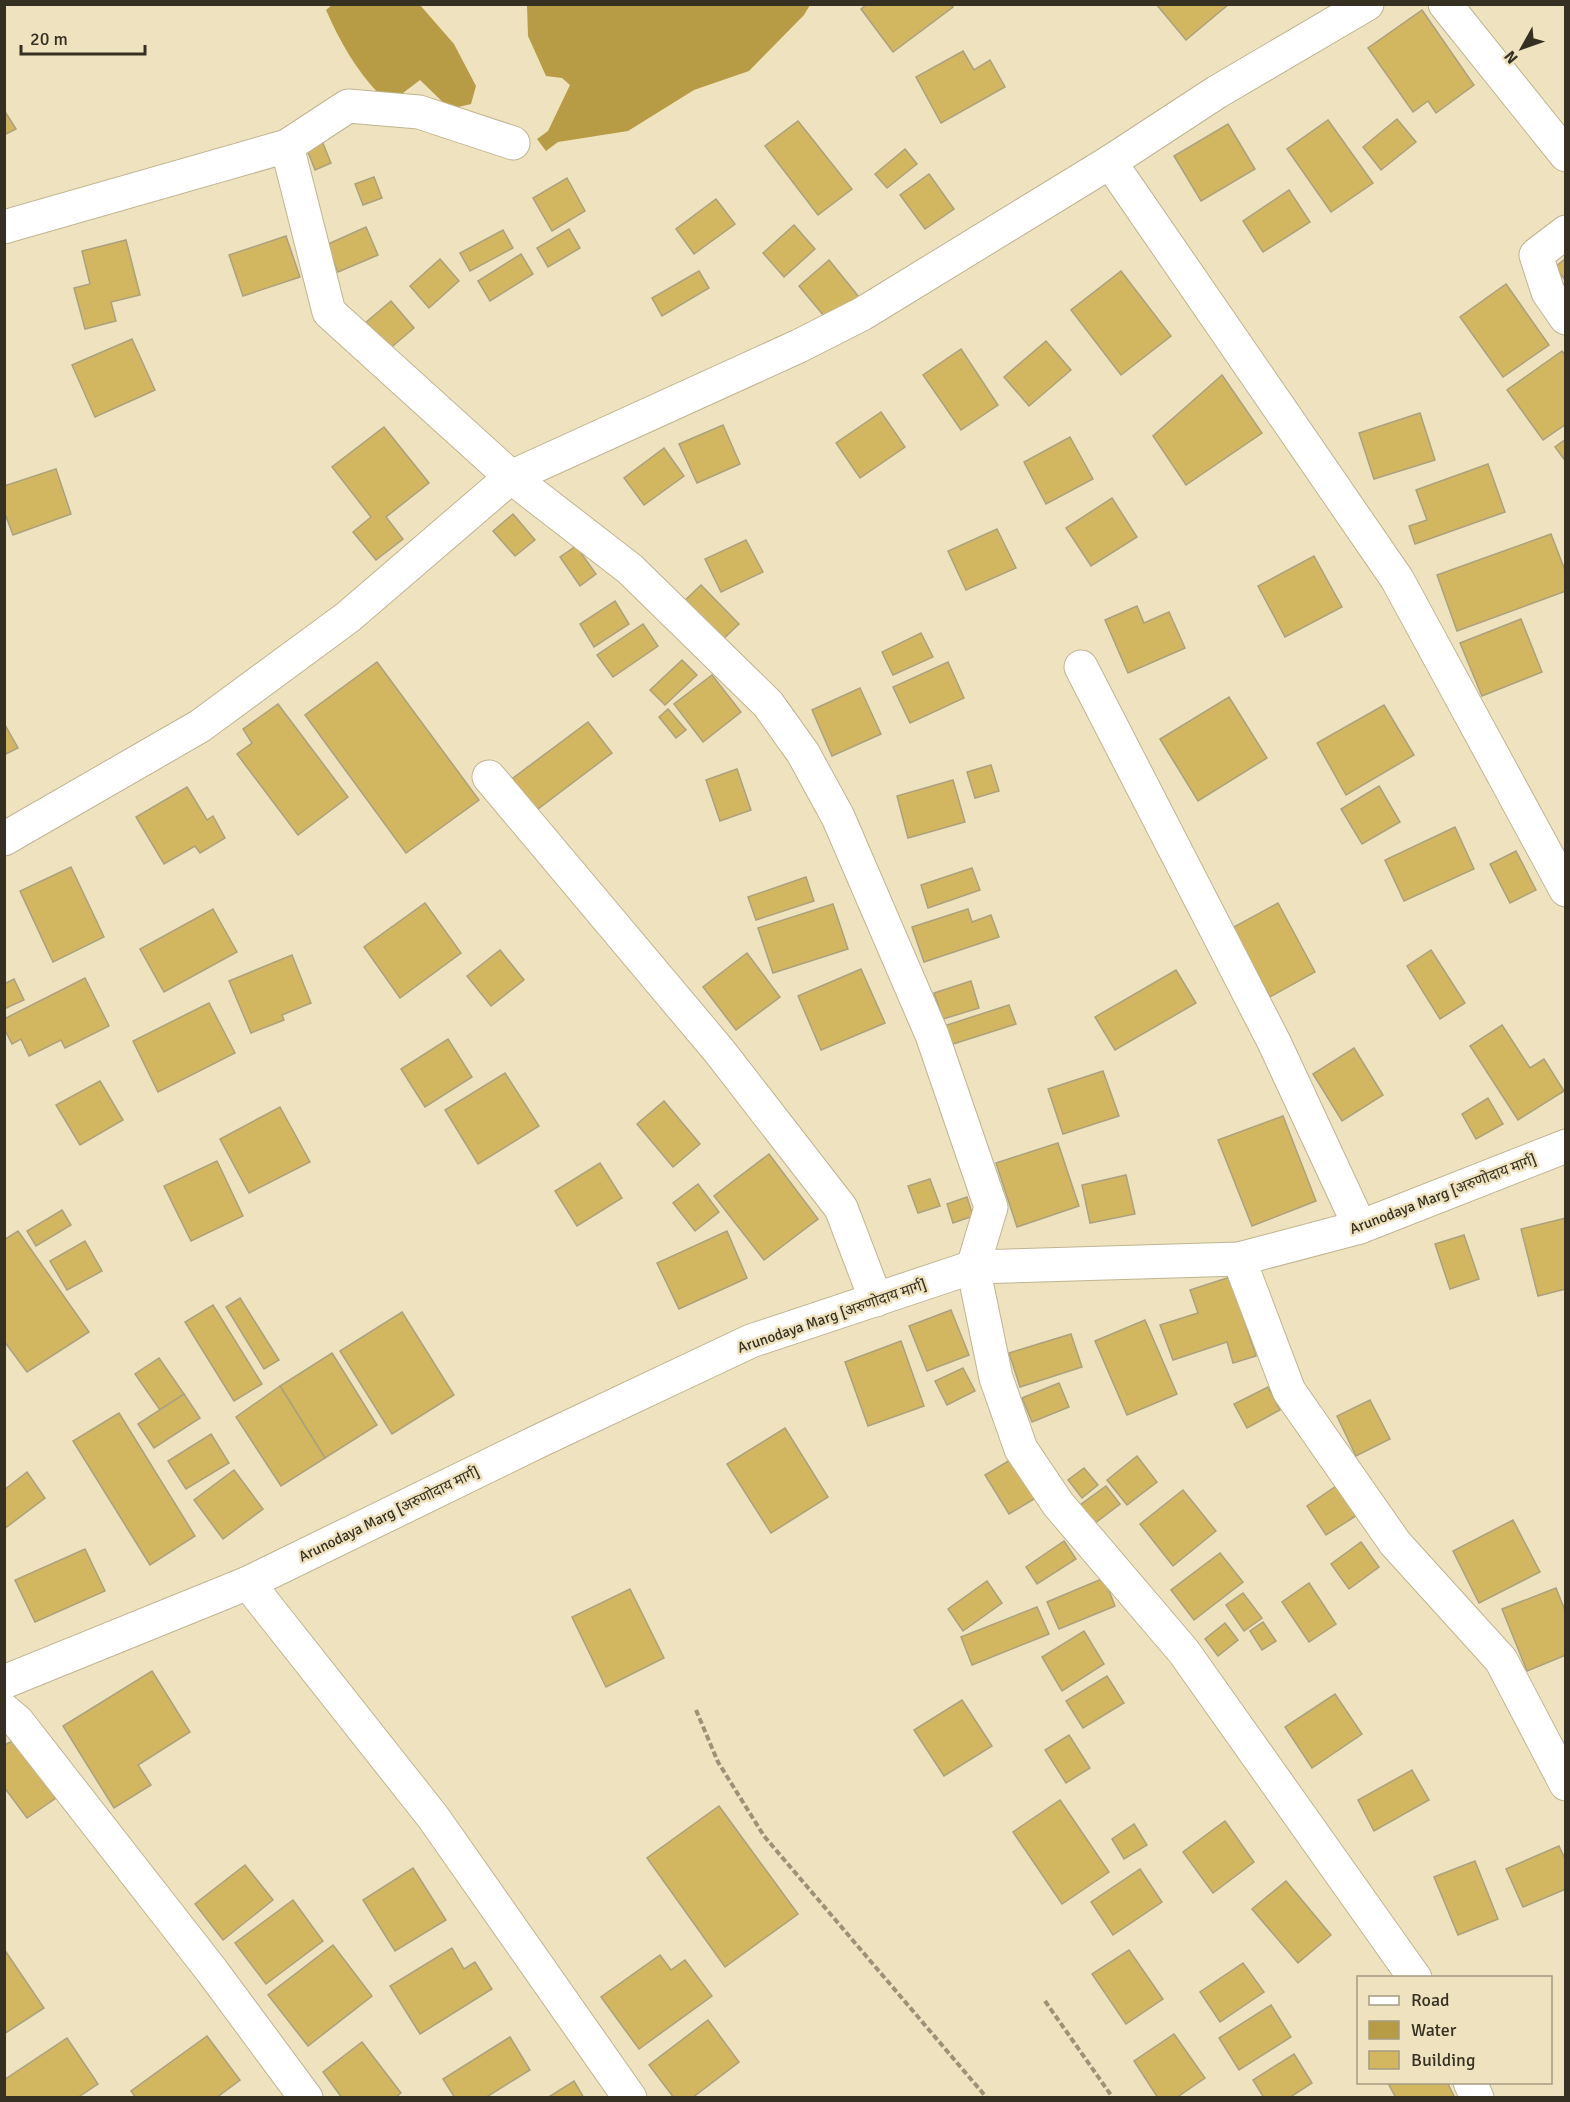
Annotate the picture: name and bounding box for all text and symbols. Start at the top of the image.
scale bar [21,18,146,56]
north arrow [1492,18,1552,78]
text: 20 m [30,28,68,50]
text: N [1500,46,1523,68]
street label: Arunodaya Marg [अरुणोदा‍य मार्ग] [1347,1150,1539,1238]
street label: Arunodaya Marg [अरुणोदा‍य मार्ग] [735,1275,929,1357]
street label: Arunodaya Marg [अरुणोदा‍य मार्ग] [296,1462,482,1566]
legend [1357,1976,1552,2084]
text: Road [1411,1989,1450,2011]
text: Water [1411,2019,1457,2041]
text: Building [1411,2049,1475,2071]

